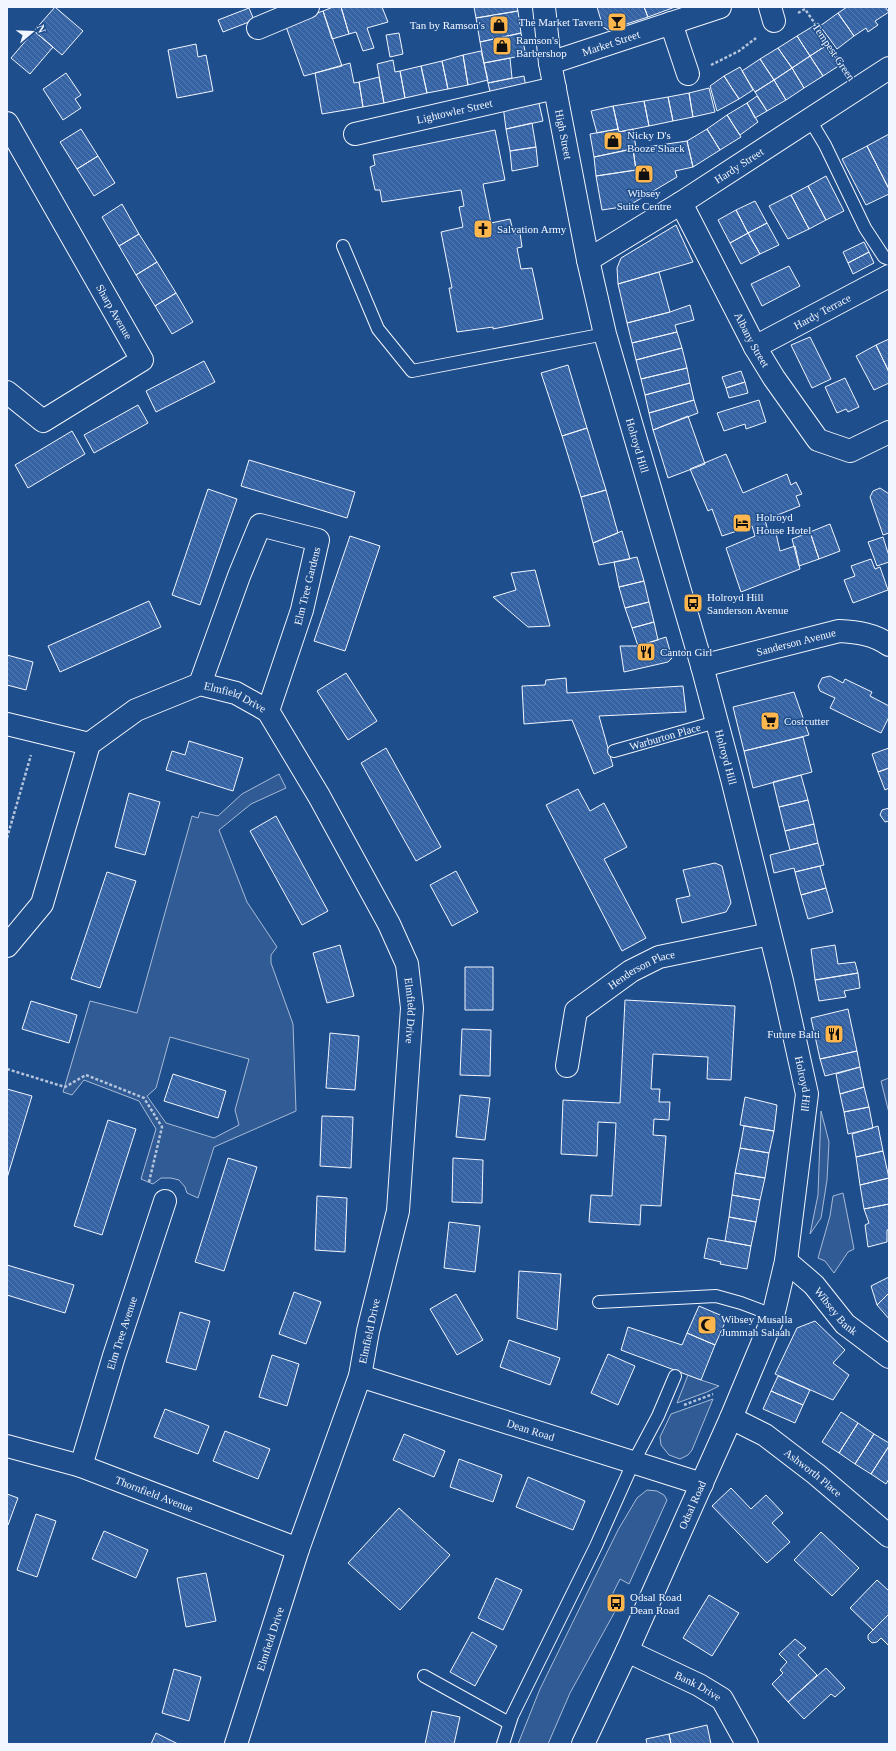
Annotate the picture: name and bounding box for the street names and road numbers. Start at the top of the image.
street label: Tempest Green [810,21,858,83]
street label: Market Street [580,28,641,58]
street label: Lightowler Street [415,97,493,126]
street label: High Street [553,108,574,160]
street label: Hardy Street [712,145,766,186]
street label: Sharp Avenue [94,282,135,341]
street label: Hardy Terrace [792,291,853,331]
street label: Albany Street [732,310,772,369]
street label: Holroyd Hill [624,417,651,474]
street label: Elm Tree Gardens [291,546,323,626]
street label: Sanderson Avenue [755,626,837,658]
street label: Elmfield Drive [203,679,268,715]
street label: Warburton Place [628,721,702,752]
street label: Holroyd Hill [713,728,739,786]
street label: Henderson Place [606,948,676,992]
street label: Elmfield Drive [403,977,418,1044]
street label: Holroyd Hill [793,1055,813,1112]
street label: Wibsey Bank [812,1285,860,1337]
street label: Elm Tree Avenue [104,1295,139,1371]
street label: Elmfield Drive [356,1297,382,1365]
street label: Dean Road [505,1417,556,1443]
street label: Ashworth Place [782,1446,844,1499]
street label: Thornfield Avenue [113,1474,195,1514]
street label: Odsal Road [676,1479,708,1531]
street label: Elmfield Drive [254,1606,286,1672]
street label: Bank Drive [673,1668,723,1703]

